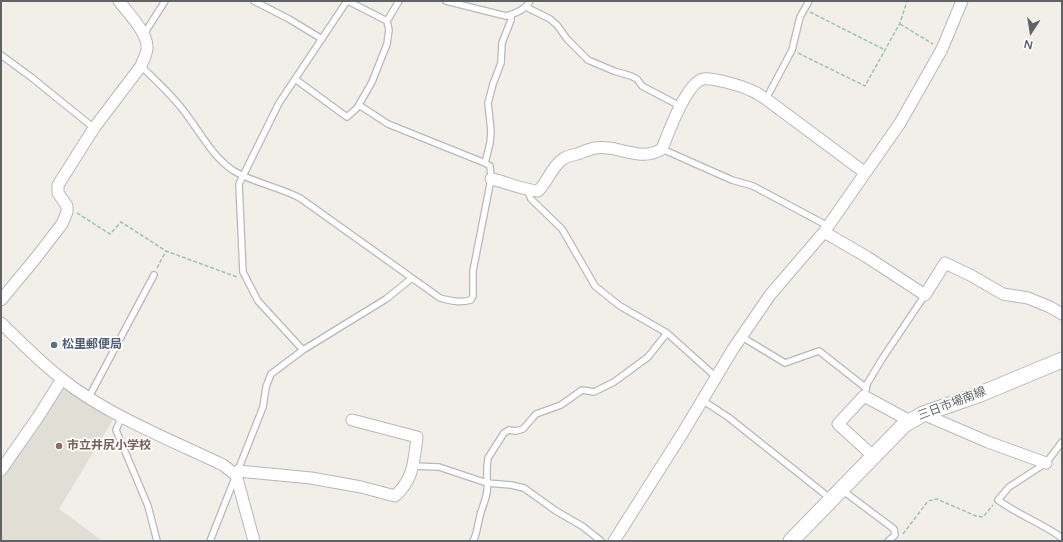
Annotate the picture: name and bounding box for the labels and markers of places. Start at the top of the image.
place label: 松里郵便局 [62,338,122,352]
marker: 松里郵便局 [49,340,59,350]
place label: 市立井尻小学校 [67,439,151,453]
marker: 市立井尻小学校 [54,441,64,451]

